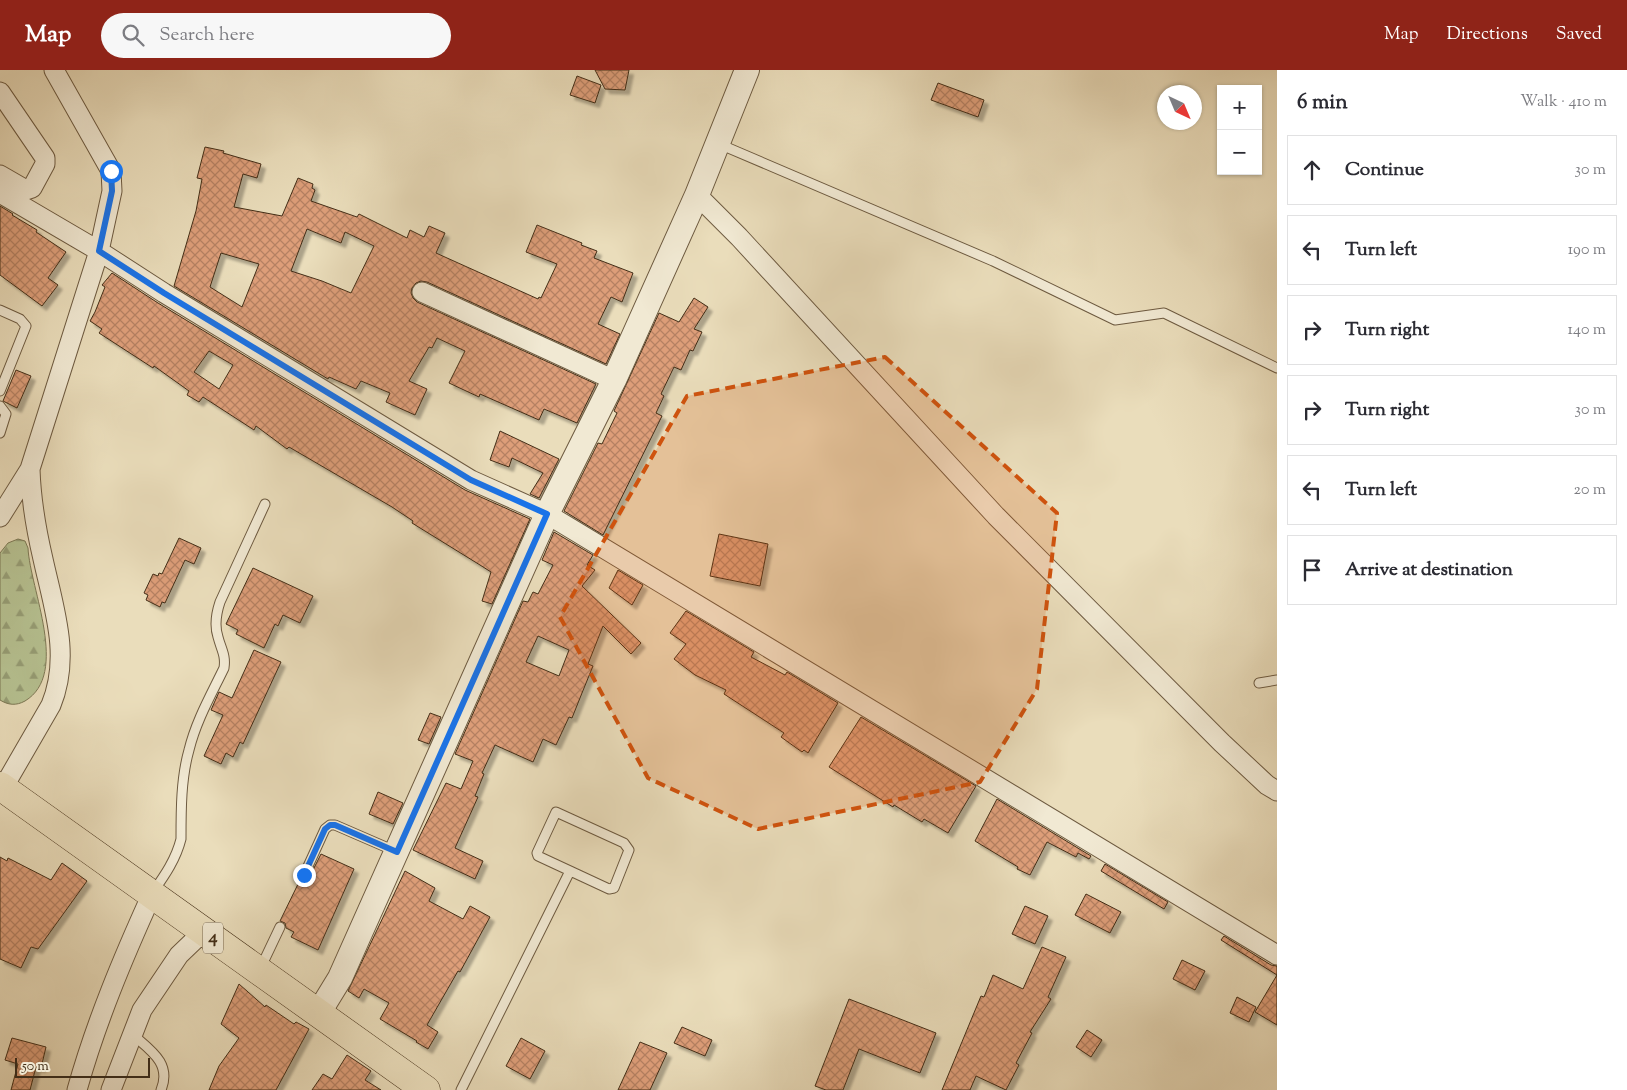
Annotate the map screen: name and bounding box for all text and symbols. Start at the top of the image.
search box [101,13,451,58]
text: Map [25,18,71,52]
icon: search [119,21,147,49]
text: Search here [159,22,255,49]
text: Map [1384,22,1419,48]
text: Directions [1447,22,1528,48]
text: Saved [1556,22,1602,48]
north arrow [1157,85,1202,130]
map controls [1217,85,1262,175]
button: + [1217,85,1262,130]
text: 6 min [1297,88,1348,118]
text: Walk · 410 m [1520,91,1607,114]
button: − [1217,130,1262,175]
icon: ahead [1298,156,1326,184]
text: Continue [1345,157,1424,184]
text: 30 m [1575,159,1606,182]
route start [100,160,123,183]
icon: left [1298,236,1326,264]
text: Turn left [1345,237,1417,264]
text: 190 m [1568,239,1606,262]
icon: right [1298,316,1326,344]
text: Turn right [1345,317,1429,344]
text: 140 m [1568,319,1606,342]
icon: right [1298,396,1326,424]
text: Turn right [1345,397,1429,424]
text: 30 m [1575,399,1606,422]
icon: left [1298,476,1326,504]
text: Turn left [1345,477,1417,504]
text: 20 m [1573,479,1606,502]
icon: arrive [1298,556,1326,584]
text: Arrive at destination [1345,557,1513,584]
route end [293,864,316,887]
road number: 4 [203,922,223,954]
scale bar [15,1055,150,1078]
text: 50 m [22,1057,49,1077]

